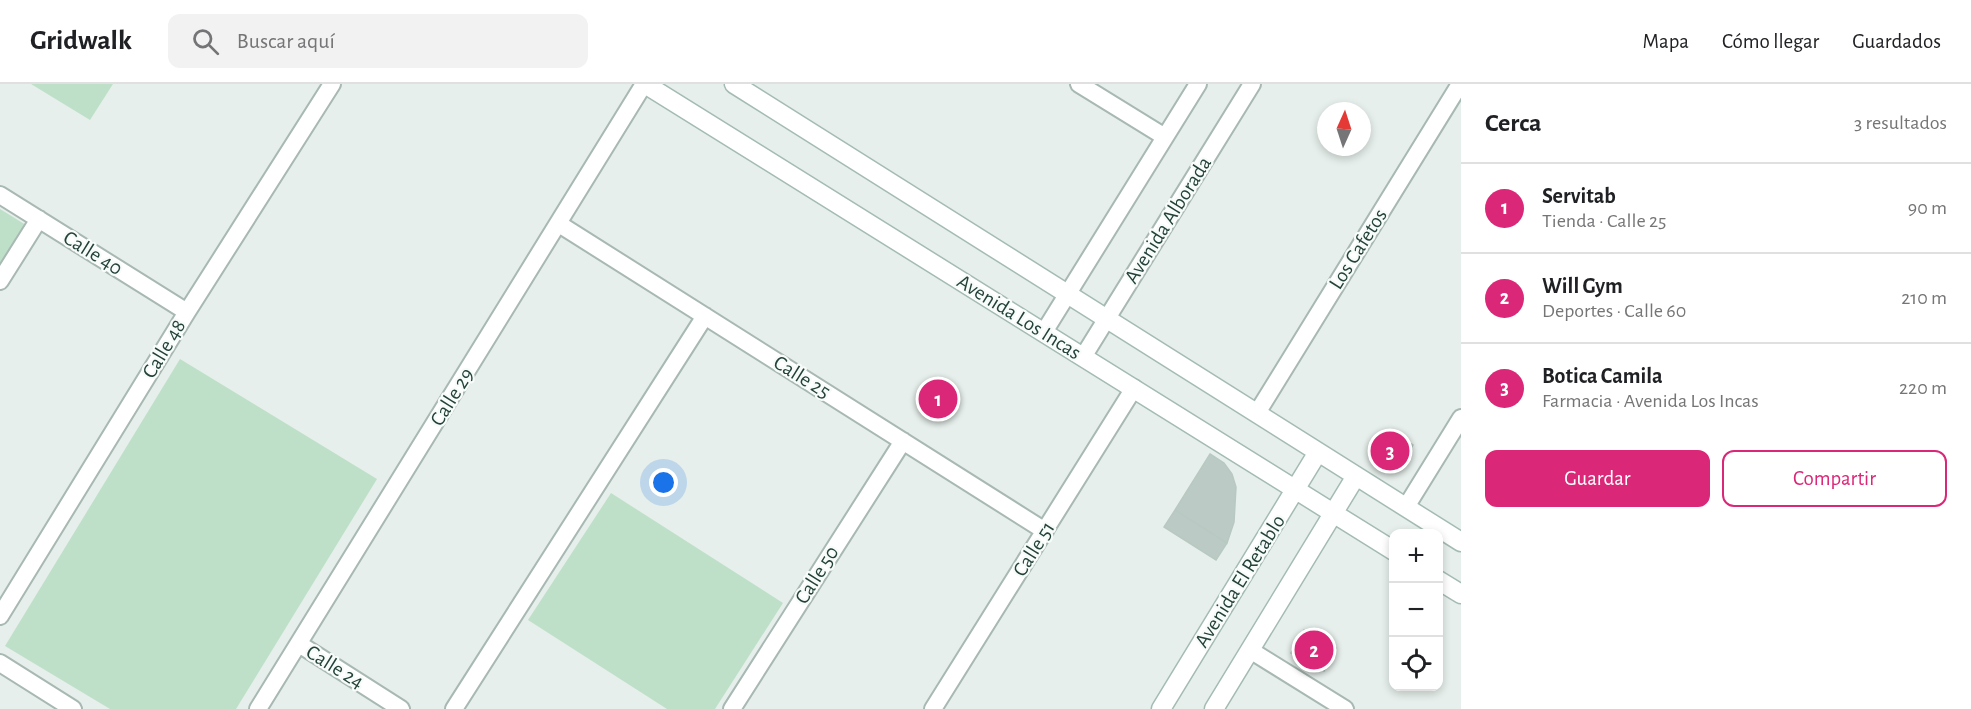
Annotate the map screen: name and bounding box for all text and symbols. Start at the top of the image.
search box [168,14,588,68]
icon: search [189,25,222,58]
text: Gridwalk [30,27,132,55]
text: Buscar aquí [237,30,335,52]
text: Mapa [1643,31,1689,52]
text: Cómo llegar [1722,31,1819,52]
text: Guardados [1852,31,1941,52]
north arrow [1317,102,1371,156]
text: Cerca [1485,110,1542,136]
text: 3 resultados [1854,113,1947,133]
street label: Avenida Alborada [1121,153,1215,287]
text: Servitab [1542,185,1616,207]
text: 1 [1501,198,1508,218]
text: 90 m [1908,198,1947,218]
street label: Los Cafetos [1325,205,1391,293]
text: Tienda · Calle 25 [1542,211,1666,231]
street label: Calle 40 [60,227,126,279]
street label: Avenida Los Incas [953,271,1085,363]
text: Will Gym [1542,275,1623,297]
text: 2 [1500,288,1509,308]
text: 210 m [1901,288,1947,308]
text: Deportes · Calle 60 [1542,301,1686,321]
street label: Calle 48 [138,316,190,382]
street label: Calle 25 [770,352,834,402]
street label: Calle 29 [426,364,478,430]
text: Botica Camila [1542,365,1663,387]
pin: 1 [918,376,958,422]
text: 3 [1500,378,1509,398]
text: 220 m [1899,378,1947,398]
text: Farmacia · Avenida Los Incas [1542,391,1759,411]
pin: 3 [1370,428,1410,473]
button: Guardar [1485,450,1710,507]
button: Compartir [1722,450,1947,507]
your location [649,468,678,497]
street label: Avenida El Retablo [1191,511,1289,651]
street label: Calle 51 [1009,518,1059,580]
map controls [1389,529,1443,691]
button: + [1389,529,1443,583]
street label: Calle 50 [791,542,843,608]
button: − [1389,583,1443,637]
pin: 2 [1294,628,1334,672]
button: locate [1389,637,1443,691]
street label: Calle 24 [302,641,368,693]

